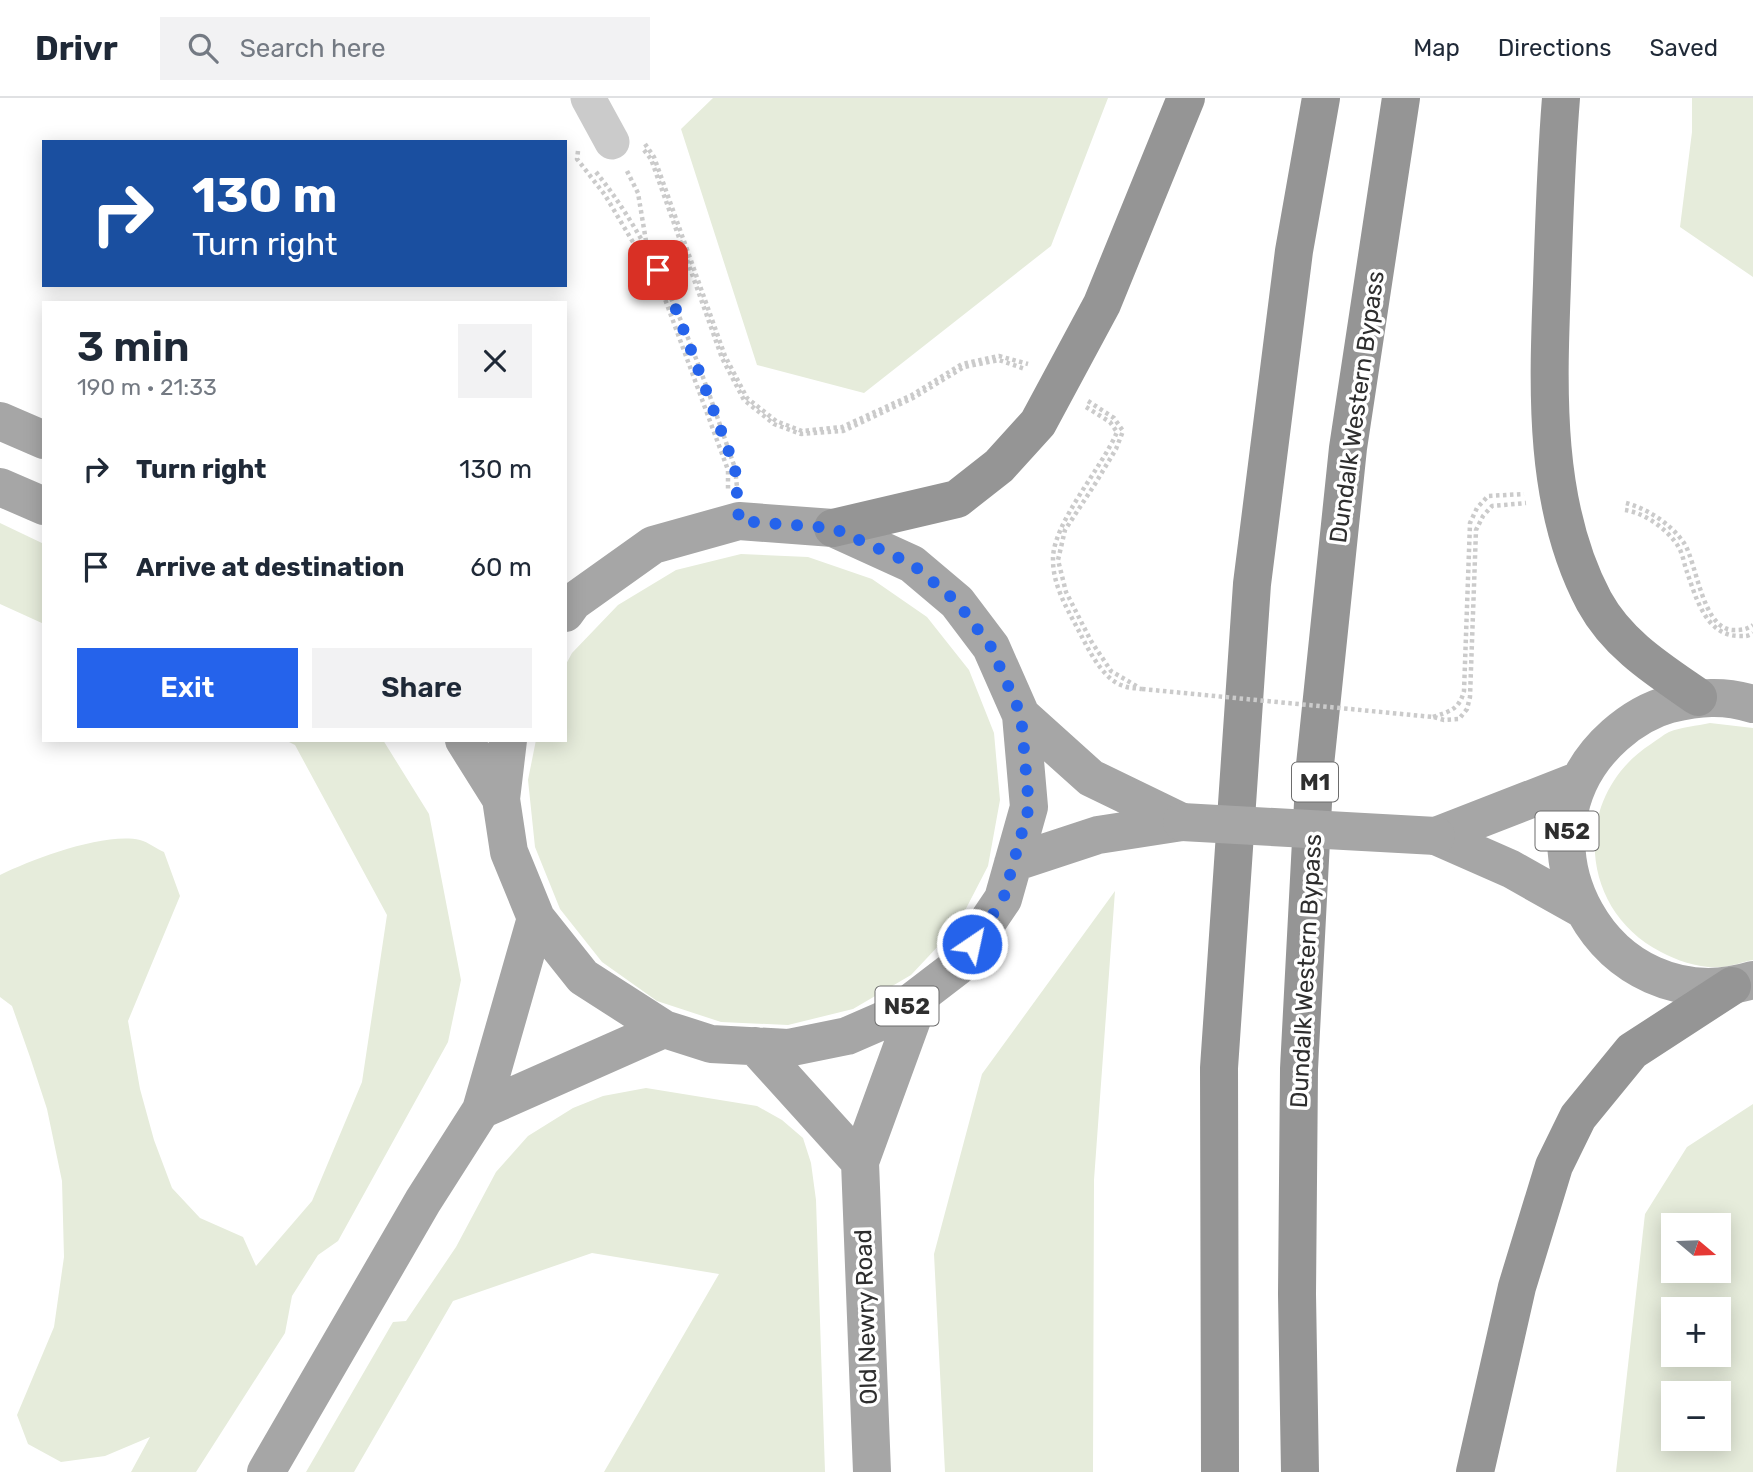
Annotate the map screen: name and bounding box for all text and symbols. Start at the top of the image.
search box [160,17,650,80]
text: Drivr [35,29,118,68]
icon: search [184,29,222,67]
text: Search here [240,33,386,64]
text: Map [1413,34,1460,62]
text: Directions [1498,34,1611,62]
text: Saved [1649,34,1718,62]
text: 130 m [192,166,337,224]
icon: right [77,168,168,259]
text: Turn right [192,225,337,263]
pin [628,240,688,300]
icon: arrive [639,251,677,289]
street label: Dundalk Western Bypass [1324,269,1390,545]
text: 3 min [77,322,190,372]
button: close [458,324,532,398]
text: 190 m · 21:33 [77,373,217,401]
icon: right [77,450,115,488]
text: Turn right [136,454,266,485]
text: 130 m [459,454,532,485]
icon: arrive [77,548,115,586]
text: Arrive at destination [136,552,404,583]
text: 60 m [470,552,532,583]
button: Exit [77,648,298,728]
button: Share [312,648,532,728]
road number: M1 [1292,762,1338,802]
road number: N52 [1536,811,1598,850]
street label: Dundalk Western Bypass [1285,833,1327,1109]
position arrow [935,907,1009,981]
road number: N52 [876,986,939,1026]
north arrow [1661,1213,1731,1283]
map controls [1661,1213,1731,1451]
street label: Old Newry Road [849,1229,883,1405]
button: + [1661,1297,1731,1367]
button: − [1661,1381,1731,1451]

